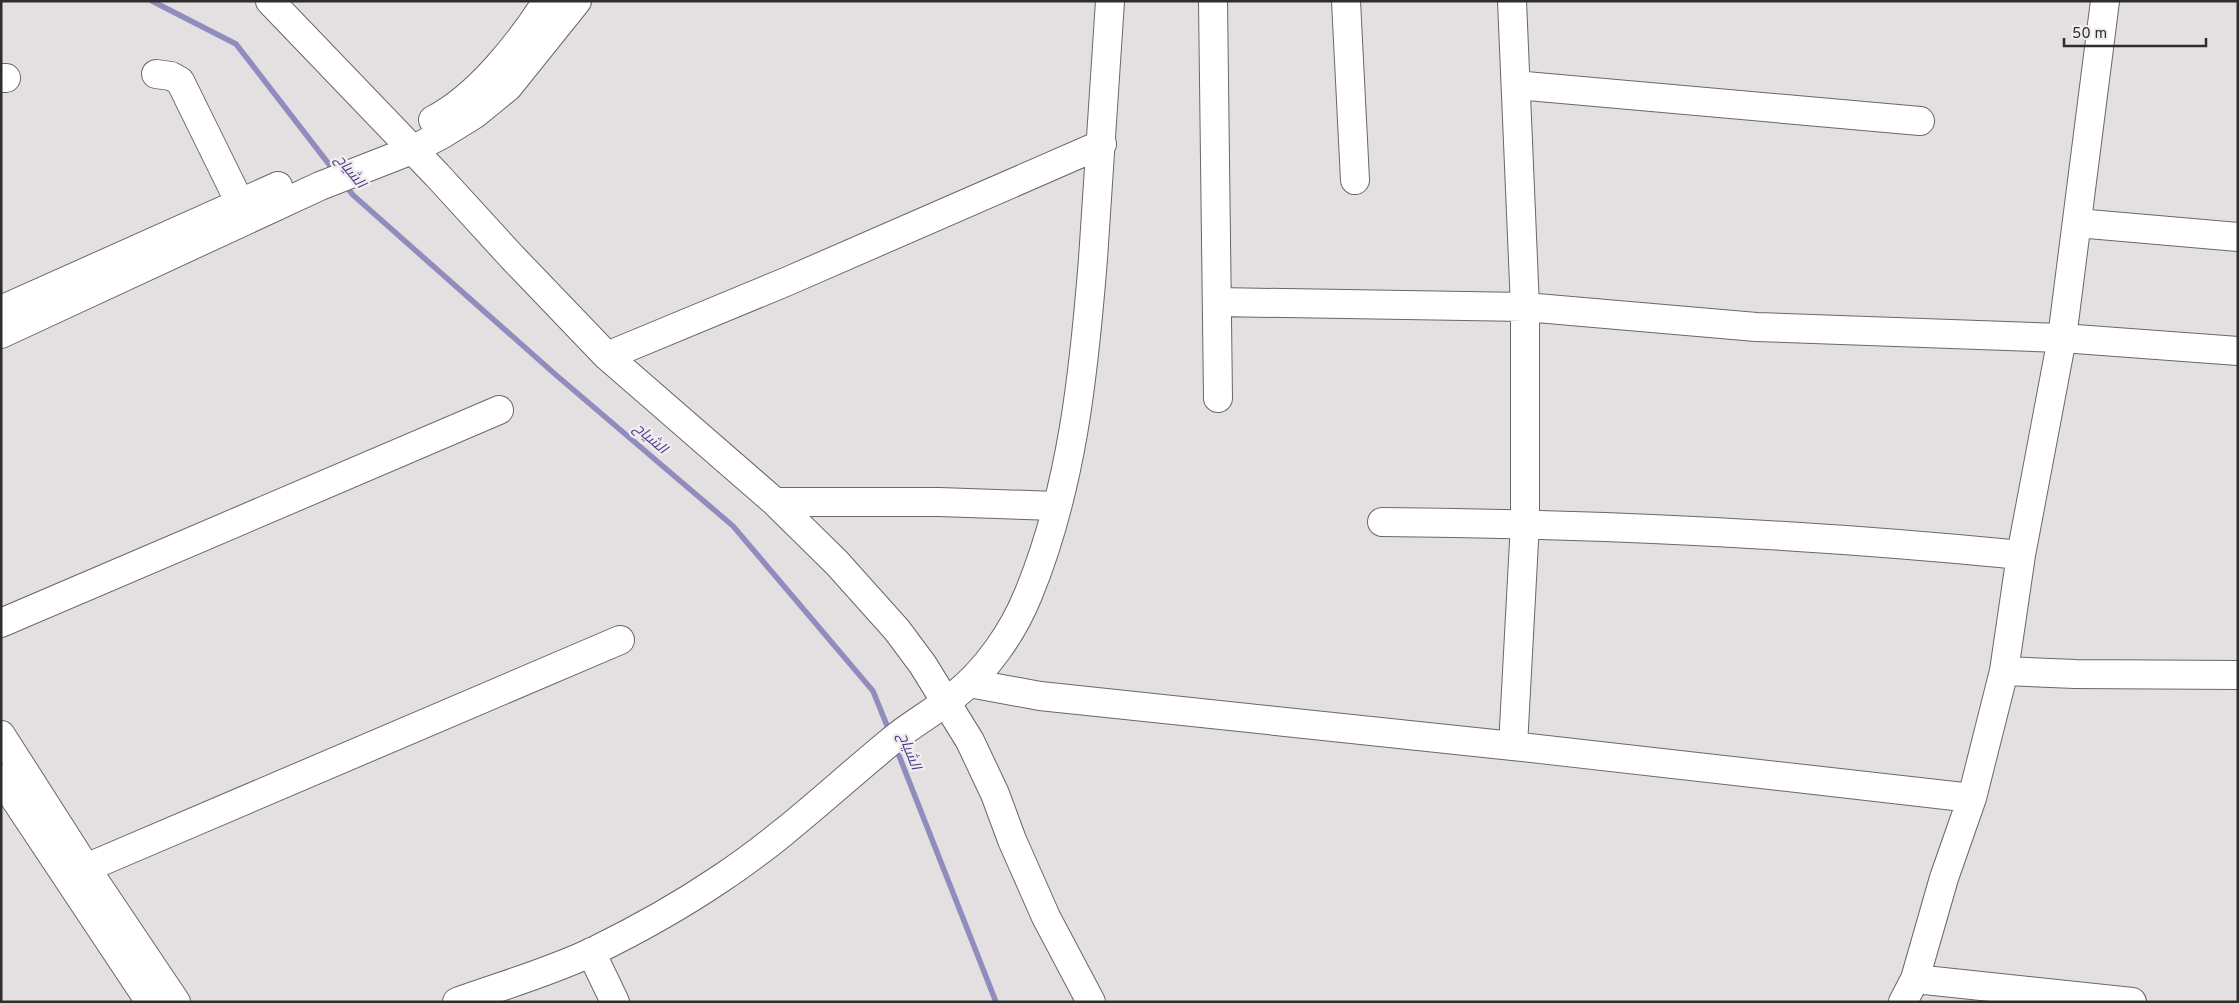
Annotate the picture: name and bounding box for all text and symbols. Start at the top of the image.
scale bar [2064,15,2206,47]
text: 50 m [2072,25,2107,44]
water label: الشياح [330,150,371,194]
water label: الشياح [628,419,672,460]
water label: الشياح [892,729,925,775]

